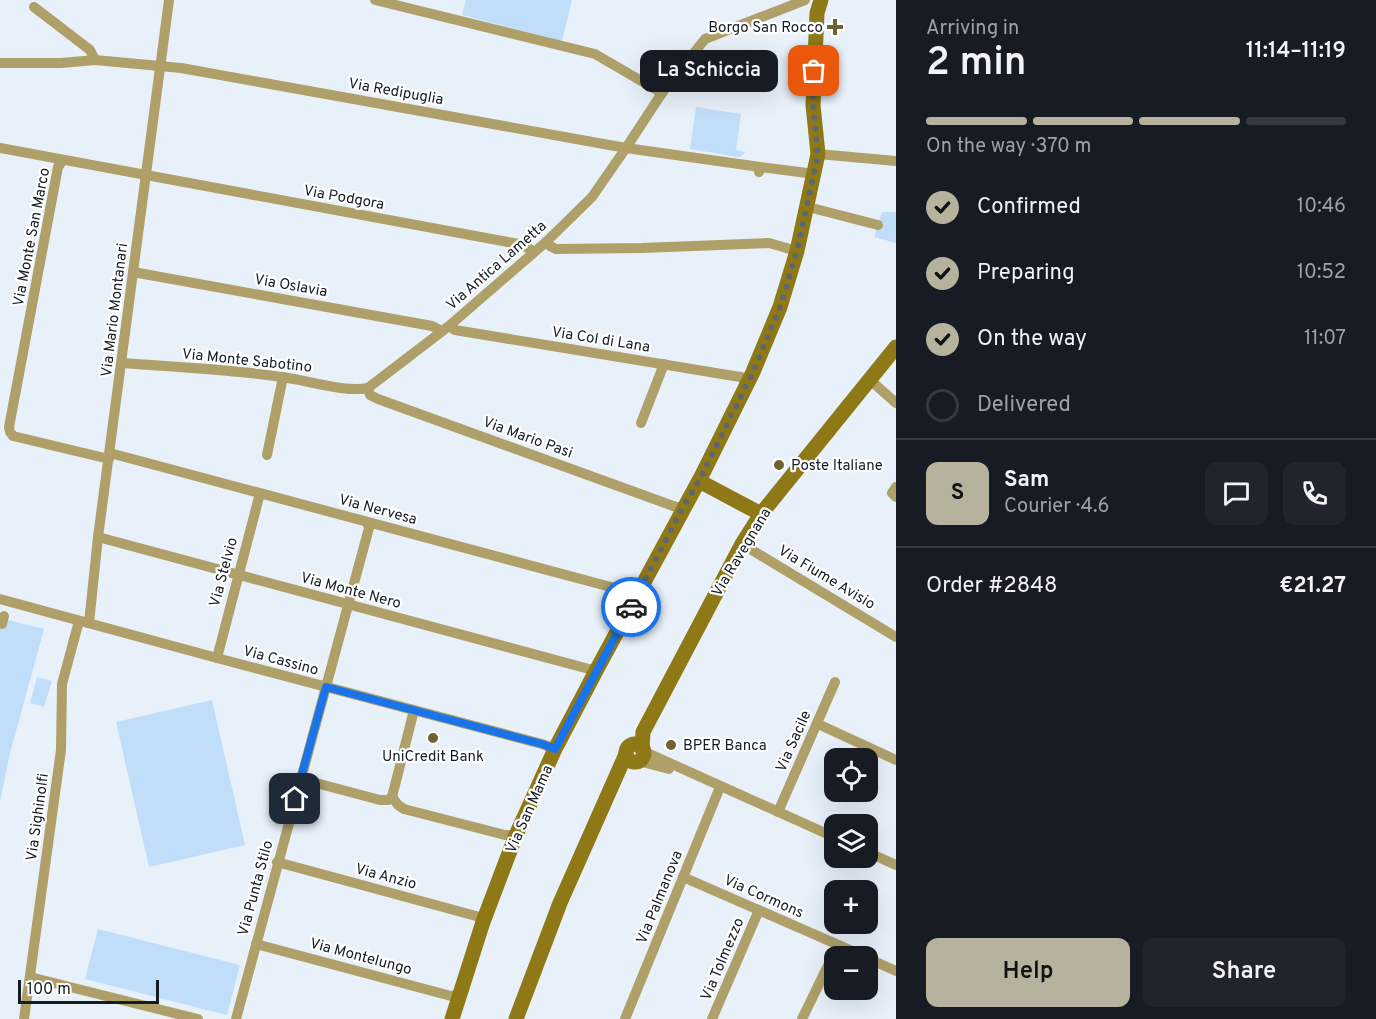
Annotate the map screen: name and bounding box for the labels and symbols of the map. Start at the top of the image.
place label: Borgo San Rocco [708,19,823,38]
marker: Borgo San Rocco [828,20,842,34]
pin [788,45,839,96]
callout: La Schiccia [640,50,778,92]
street label: Via Redipuglia [347,75,445,110]
street label: Via Monte San Marco [10,166,55,308]
street label: Via Podgora [302,182,386,215]
street label: Via Antica Lametta [443,217,551,315]
street label: Via Mario Montanari [98,242,133,378]
street label: Via Oslavia [253,271,329,302]
street label: Via Col di Lana [550,323,651,358]
street label: Via Monte Sabotino [181,345,313,378]
street label: Via Mario Pasi [480,413,575,463]
place label: Poste Italiane [791,457,883,476]
marker: Poste Italiane [772,458,786,472]
street label: Via Nervesa [336,491,419,530]
street label: Via Ravegnana [708,505,776,601]
street label: Via Stelvio [206,536,243,609]
street label: Via Fiume Avisio [774,542,878,615]
street label: Via Monte Nero [298,569,403,614]
courier [601,577,661,637]
street label: Via Cassino [241,642,321,681]
street label: Via Sacile [772,708,816,775]
marker: UniCredit Bank [426,731,440,745]
place label: BPER Banca [683,737,767,756]
marker: BPER Banca [664,738,678,752]
place label: UniCredit Bank [382,748,484,767]
street label: Via San Mama [502,763,558,857]
street label: Via Sighinolfi [23,772,54,862]
pin [269,773,320,824]
street label: Via Punta Stilo [235,838,278,938]
street label: Via Palmanova [633,848,688,947]
street label: Via Anzio [353,860,418,895]
street label: Via Cormons [720,871,806,923]
street label: Via Tolmezzo [697,915,749,1004]
street label: Via Montelungo [307,935,414,980]
scale bar [18,977,159,1004]

